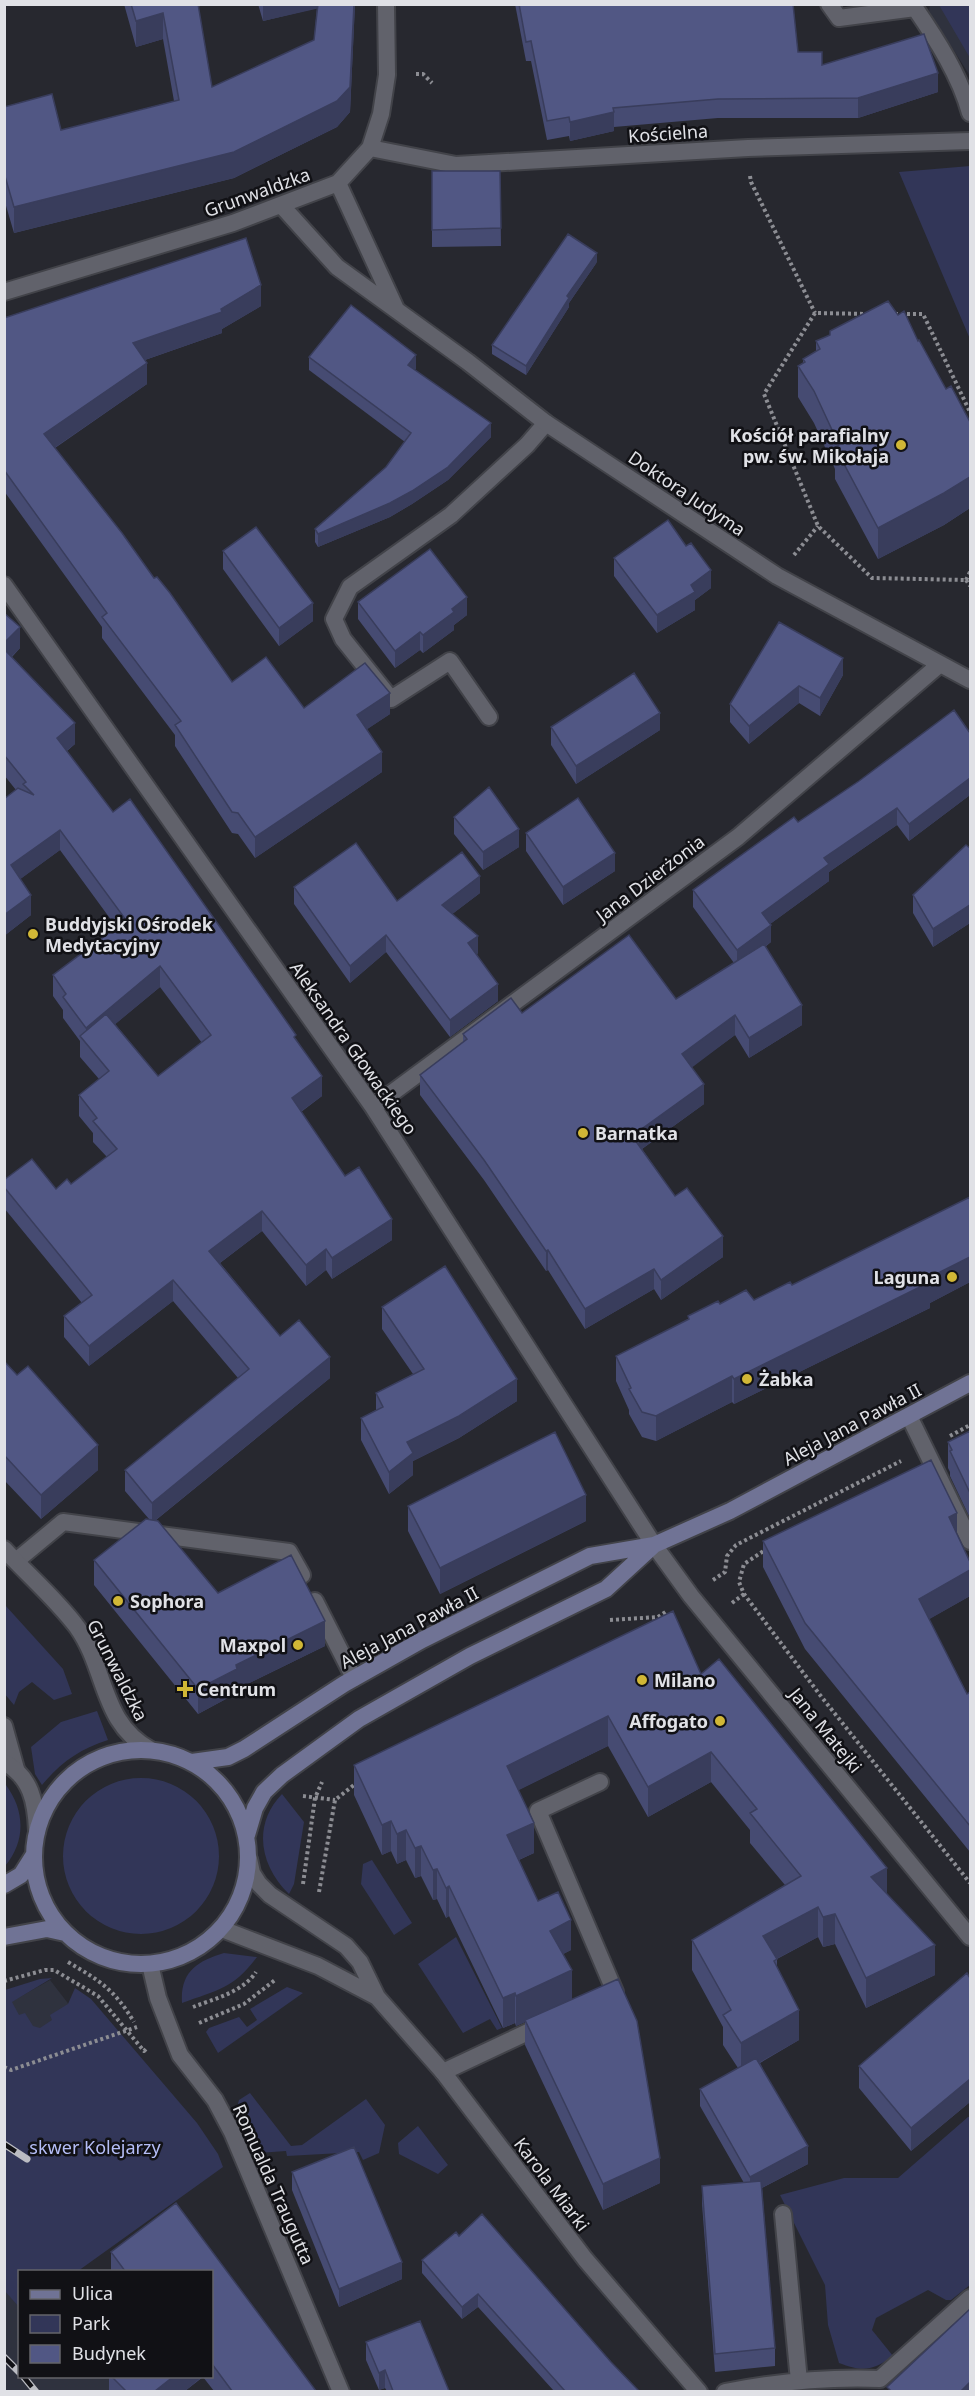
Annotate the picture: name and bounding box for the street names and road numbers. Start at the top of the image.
street label: Kościelna [627,118,709,148]
street label: Grunwaldzka [201,162,313,222]
street label: Doktora Judyma [624,445,750,541]
street label: Jana Dzierżonia [589,829,709,928]
street label: Aleksandra Głowackiego [285,957,423,1139]
street label: Aleja Jana Pawła II [779,1377,925,1471]
street label: Aleja Jana Pawła II [336,1580,482,1674]
street label: Grunwaldzka [82,1615,154,1725]
street label: Jana Matejki [783,1681,868,1778]
street label: Romualda Traugutta [228,2100,320,2268]
street label: Karola Miarki [509,2132,595,2236]

